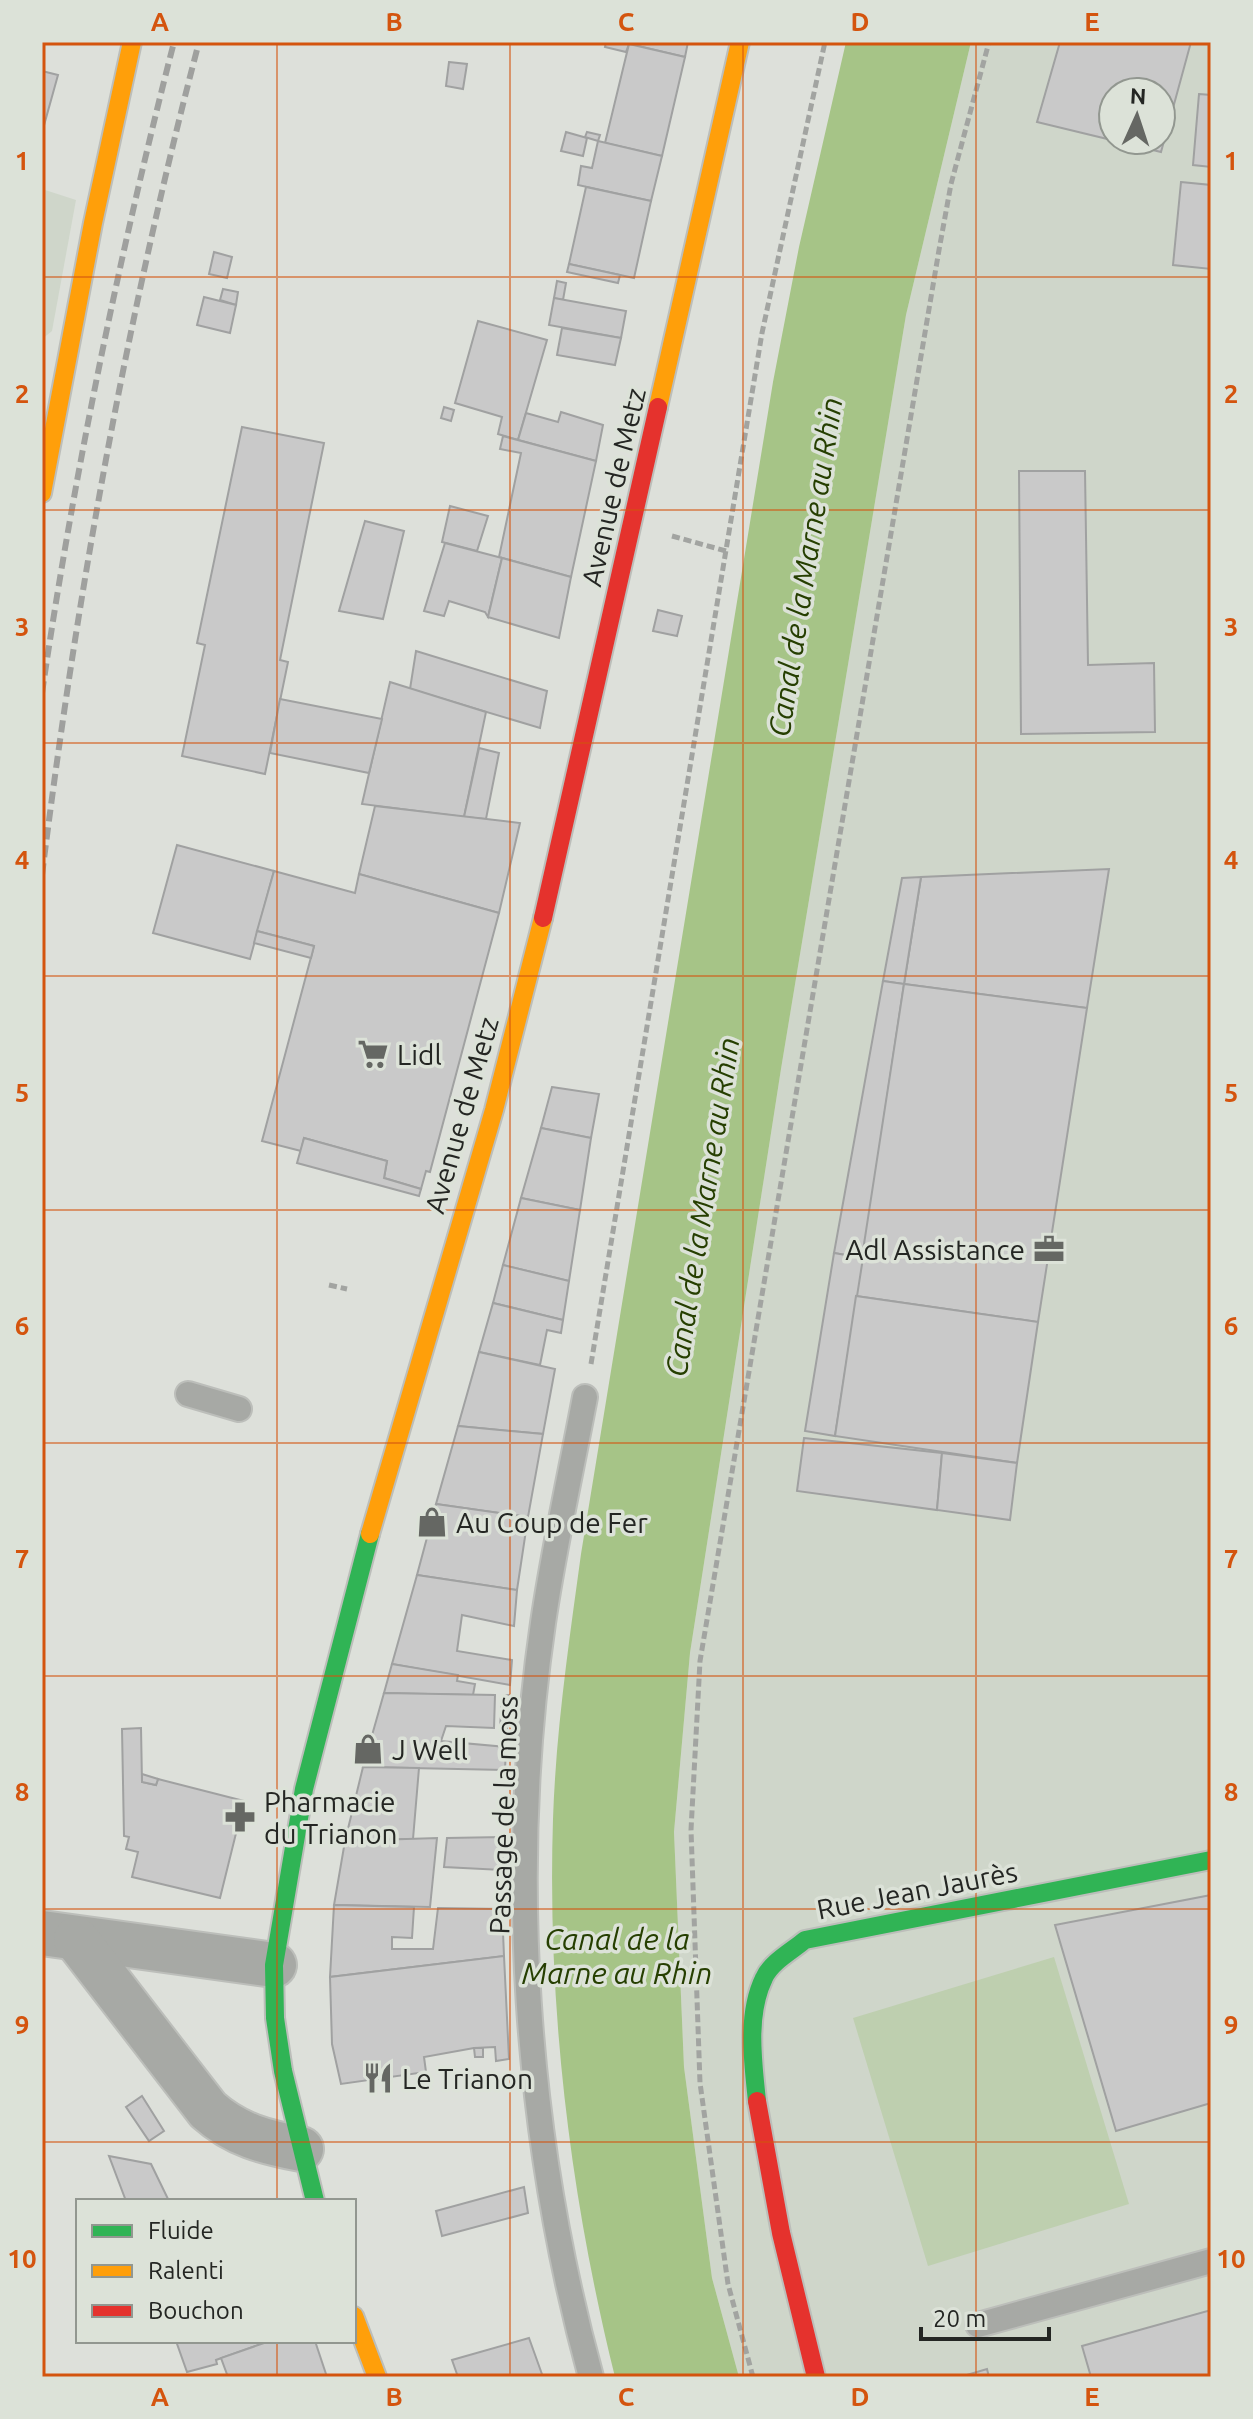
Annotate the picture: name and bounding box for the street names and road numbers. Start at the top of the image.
street label: Avenue de Metz [575,385,651,589]
street label: Avenue de Metz [418,1013,504,1217]
street label: Passage de la moss [483,1695,523,1935]
street label: Rue Jean Jaurès [814,1855,1020,1925]

